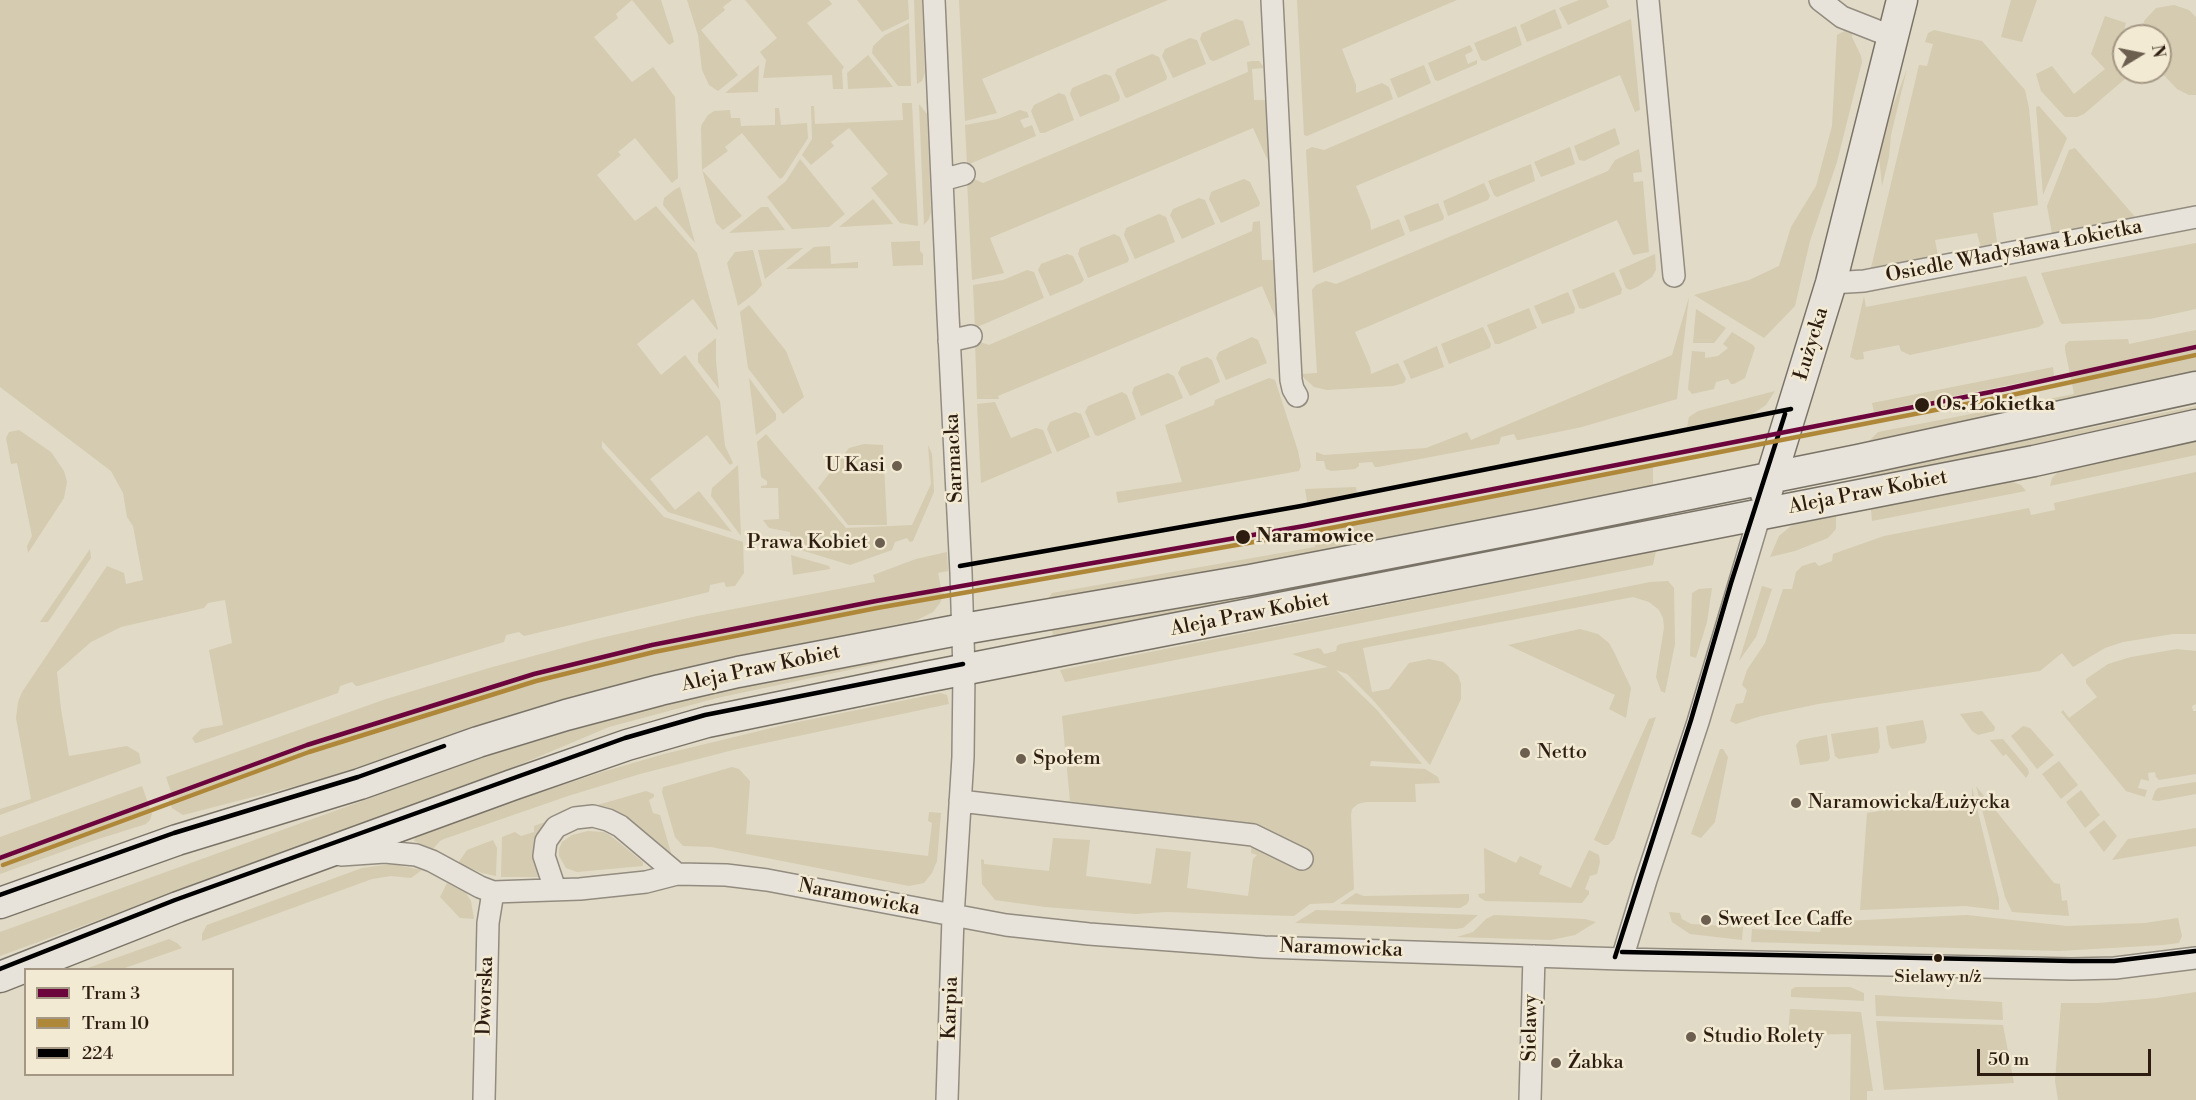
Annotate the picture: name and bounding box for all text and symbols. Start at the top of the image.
north arrow [2112,24,2172,84]
text: N [2147,43,2169,59]
street label: Osiedle Władysława Łokietka [1884,215,2144,289]
street label: Łużycka [1790,305,1834,383]
place label: Os. Łokietka [1936,393,2055,417]
marker: Os. Łokietka [1913,396,1931,414]
street label: Sarmacka [941,413,969,503]
place label: U Kasi [825,454,885,478]
marker: U Kasi [890,459,904,473]
street label: Aleja Praw Kobiet [1786,466,1950,520]
place label: Naramowice [1256,525,1374,549]
marker: Naramowice [1234,528,1252,546]
place label: Prawa Kobiet [747,531,868,555]
marker: Prawa Kobiet [873,536,887,550]
street label: Aleja Praw Kobiet [1168,588,1332,642]
street label: Aleja Praw Kobiet [680,640,842,698]
place label: Netto [1537,741,1587,765]
marker: Netto [1518,746,1532,760]
place label: Społem [1033,747,1101,771]
marker: Społem [1014,752,1028,766]
place label: Naramowicka/Łużycka [1808,791,2010,815]
marker: Naramowicka/Łużycka [1789,796,1803,810]
street label: Naramowicka [796,874,922,922]
place label: Sweet Ice Caffe [1718,908,1853,932]
marker: Sweet Ice Caffe [1699,913,1713,927]
street label: Naramowicka [1279,935,1403,963]
marker: Sielawy n/ż [1932,952,1944,964]
street label: Dworska [473,956,499,1036]
place label: Sielawy n/ż [1894,967,1982,989]
legend [24,968,234,1076]
street label: Karpia [938,976,964,1040]
text: Tram 3 [82,982,140,1005]
street label: Sielawy [1518,994,1544,1062]
text: Tram 10 [82,1012,149,1035]
place label: Studio Rolety [1703,1025,1824,1049]
marker: Studio Rolety [1684,1030,1698,1044]
scale bar [1980,1037,2154,1075]
text: 224 [82,1042,113,1065]
text: 50 m [1988,1048,2029,1071]
place label: Żabka [1568,1051,1624,1075]
marker: Żabka [1549,1056,1563,1070]

